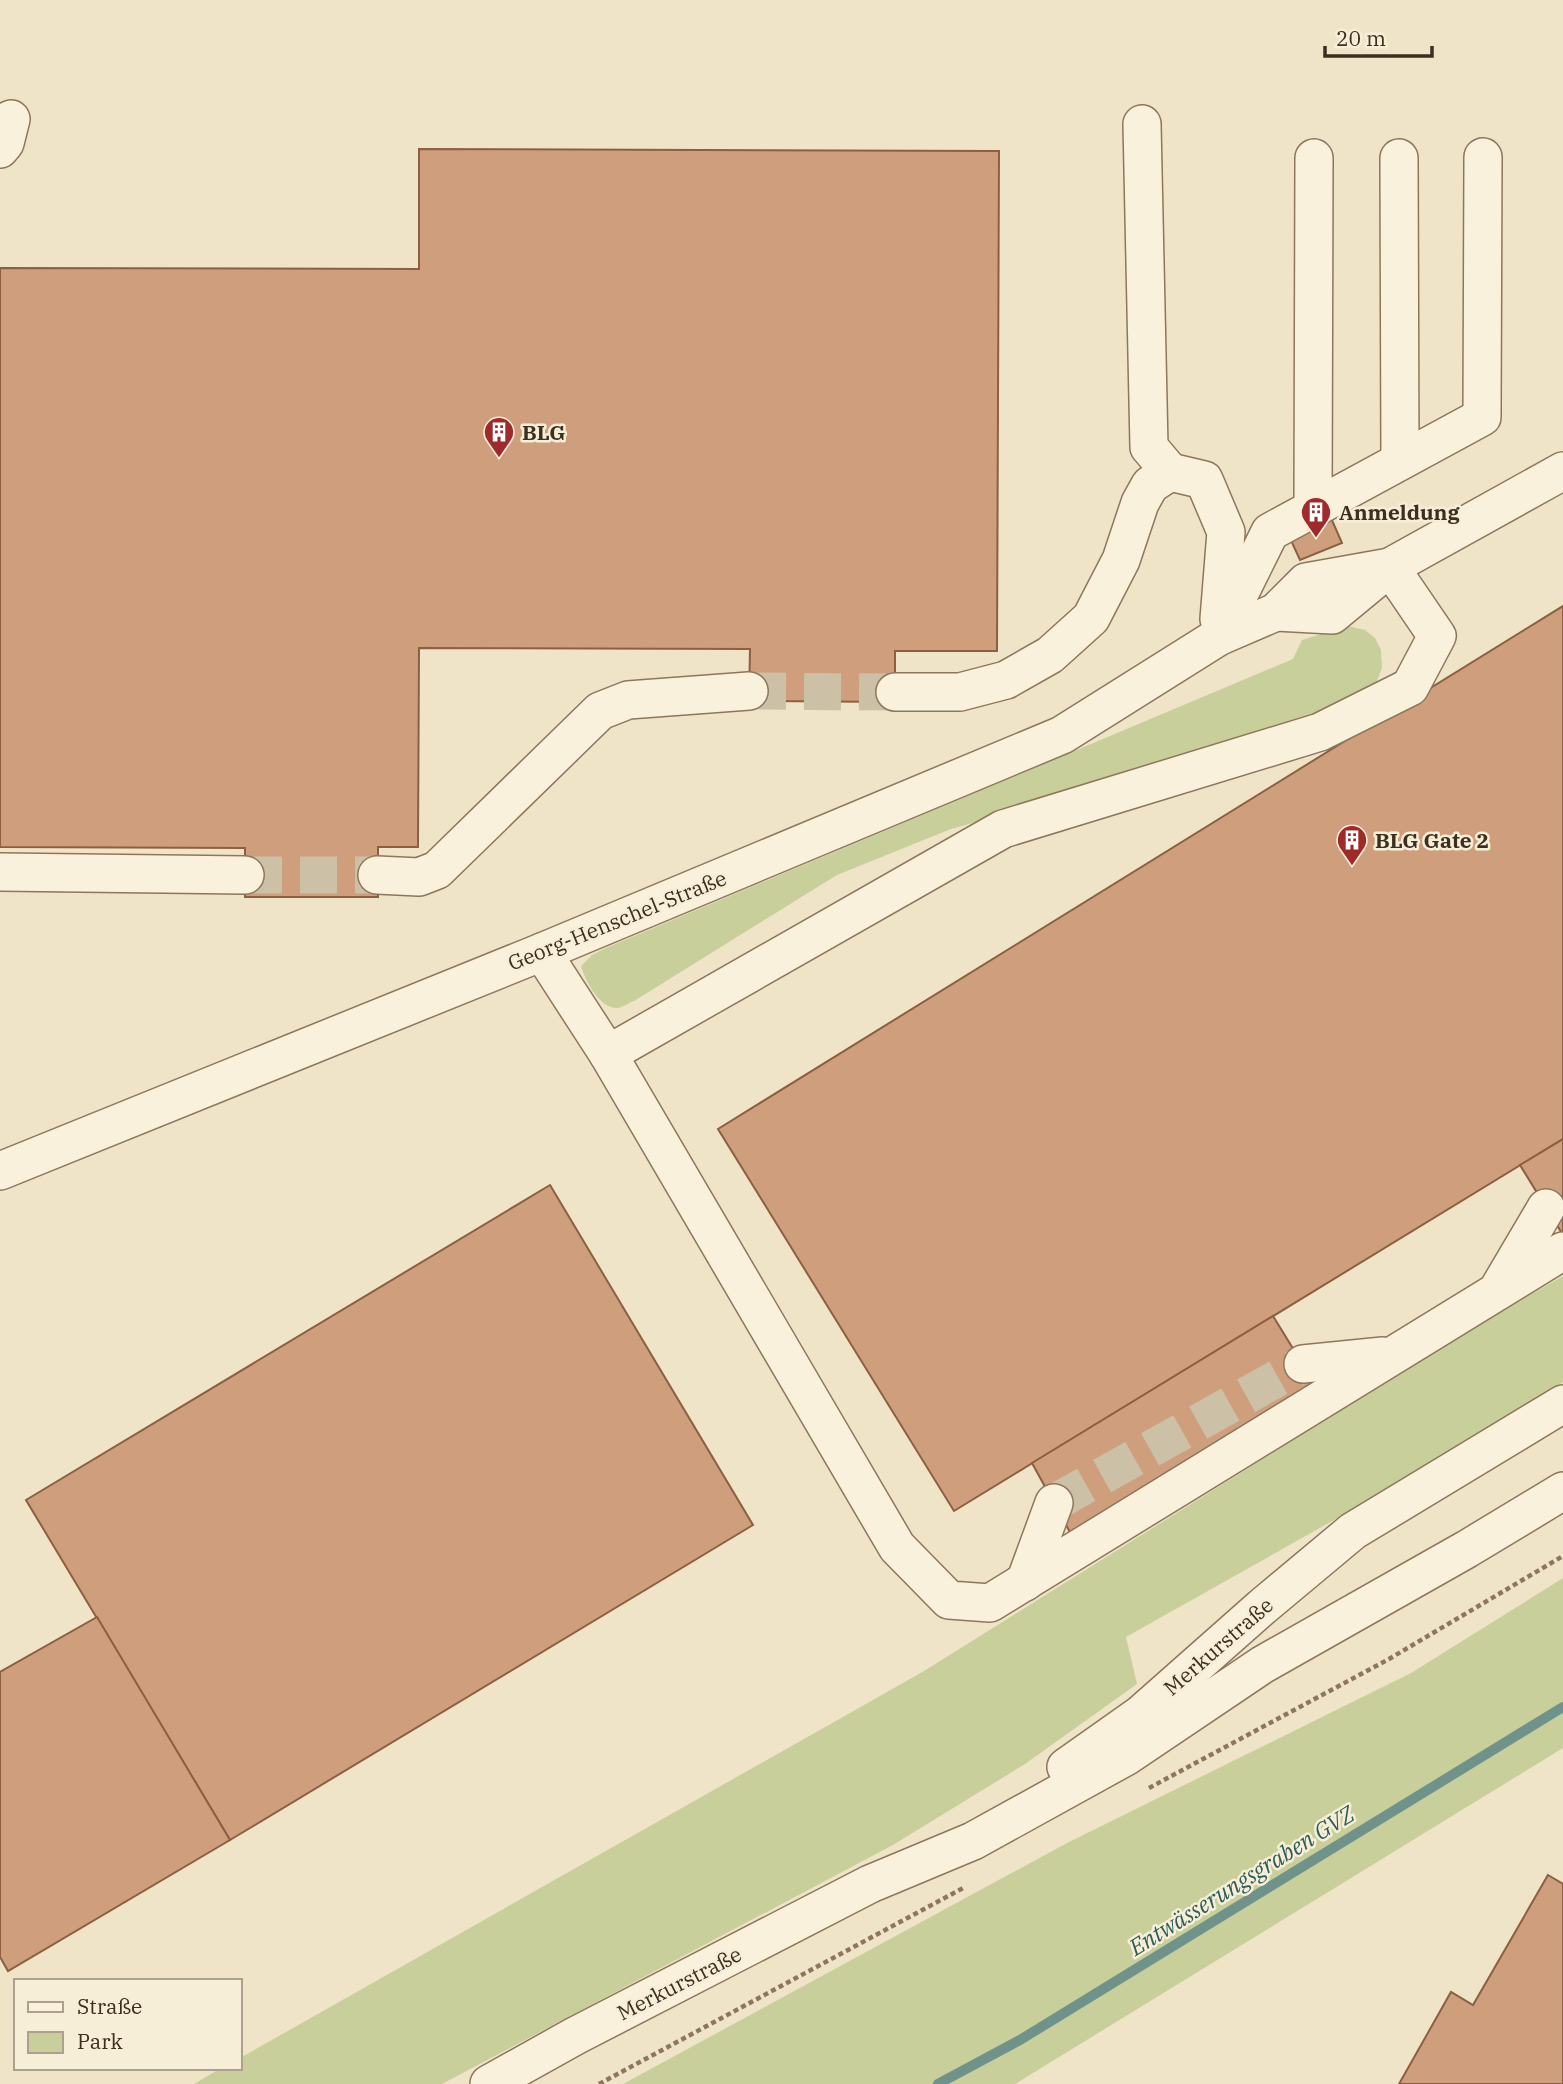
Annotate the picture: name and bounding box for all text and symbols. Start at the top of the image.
scale bar [1325,14,1432,58]
text: 20 m [1336,24,1386,52]
building icon: BLG [482,415,516,459]
place label: BLG [522,418,566,446]
building icon: Anmeldung [1299,495,1333,539]
place label: Anmeldung [1339,498,1460,526]
building icon: BLG Gate 2 [1335,823,1369,867]
place label: BLG Gate 2 [1375,826,1489,854]
street label: Georg-Henschel-Straße [504,863,730,977]
street label: Merkurstraße [1157,1591,1279,1701]
water label: Entwässerungsgraben GVZ [1122,1797,1361,1962]
street label: Merkurstraße [612,1940,746,2026]
legend [14,1979,242,2070]
text: Straße [77,1992,142,2020]
text: Park [77,2027,124,2055]

